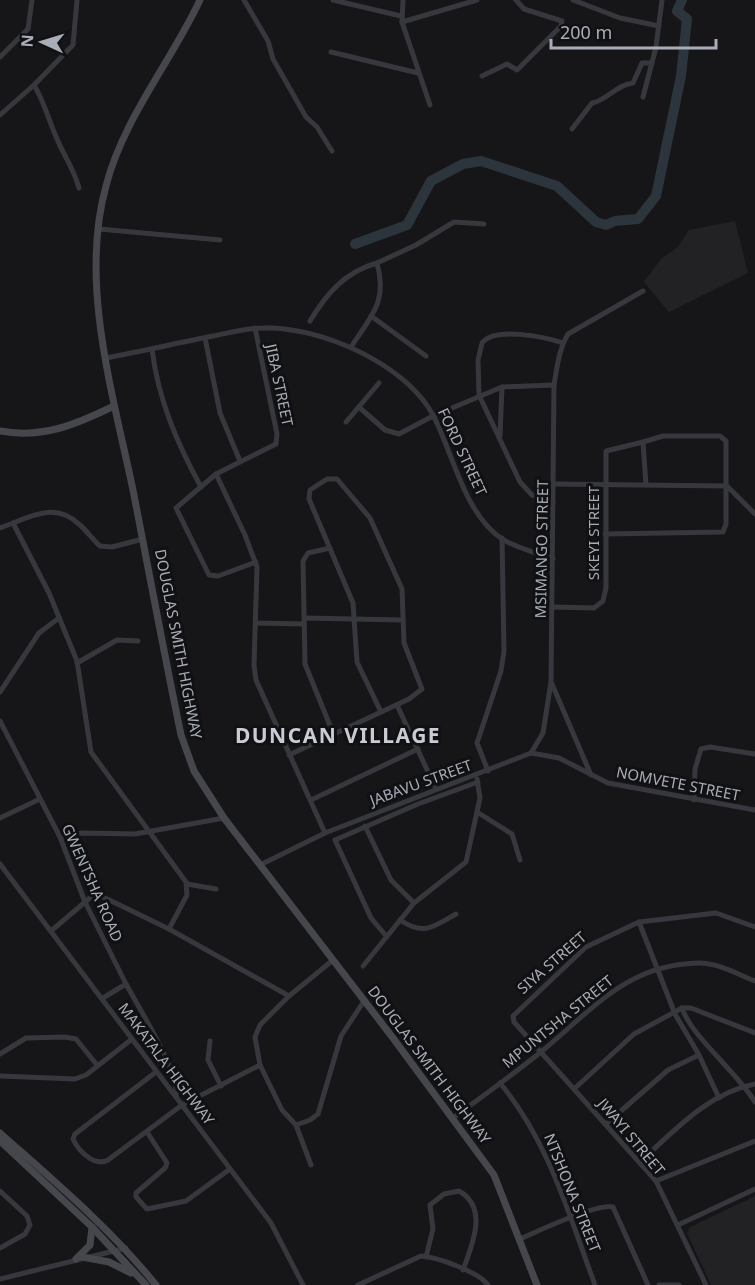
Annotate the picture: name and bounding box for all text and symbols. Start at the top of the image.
north arrow [12,12,72,72]
scale bar [551,12,716,50]
text: 200 m [560,20,612,44]
text: N [16,34,38,48]
street label: JIBA STREET [261,340,299,428]
street label: FORD STREET [434,404,492,499]
street label: MSIMANGO STREET [530,479,552,619]
street label: SKEYI STREET [583,485,603,580]
street label: DOUGLAS SMITH HIGHWAY [151,547,207,741]
district label: DUNCAN VILLAGE [235,721,441,749]
street label: JABAVU STREET [365,754,475,810]
street label: NOMVETE STREET [615,761,742,805]
street label: GWENTSHA ROAD [58,820,128,945]
street label: SIYA STREET [513,926,591,998]
street label: MPUNTSHA STREET [498,970,617,1072]
street label: DOUGLAS SMITH HIGHWAY [364,981,496,1148]
street label: MAKATALA HIGHWAY [114,998,220,1129]
street label: JWAYI STREET [592,1092,670,1179]
street label: NTSHONA STREET [540,1130,606,1256]

